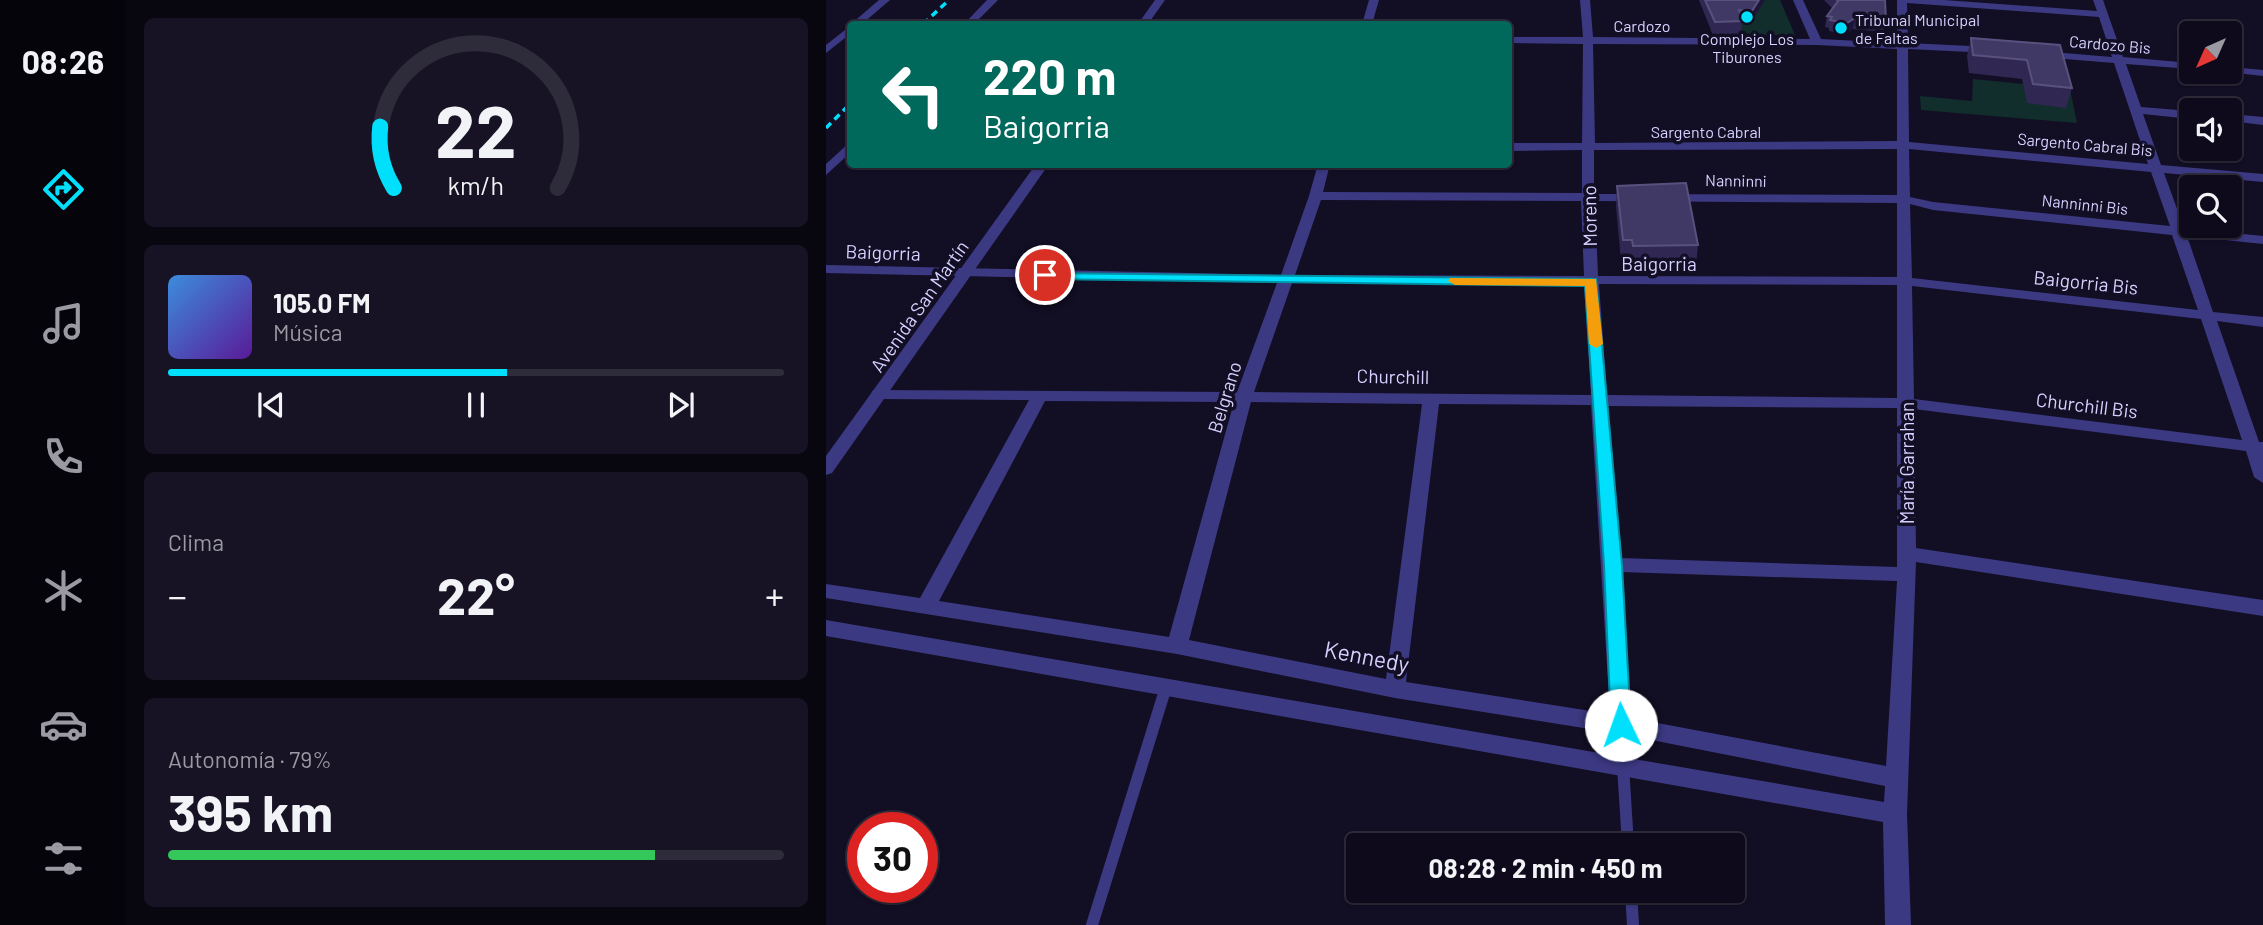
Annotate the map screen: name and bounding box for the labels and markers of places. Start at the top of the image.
marker: Complejo Los Tiburones [1739,9,1755,25]
place label: Tribunal Municipal de Faltas [1855,10,1980,47]
marker: Tribunal Municipal de Faltas [1833,20,1849,36]
place label: Complejo Los Tiburones [1700,29,1794,66]
pin [1015,245,1075,305]

